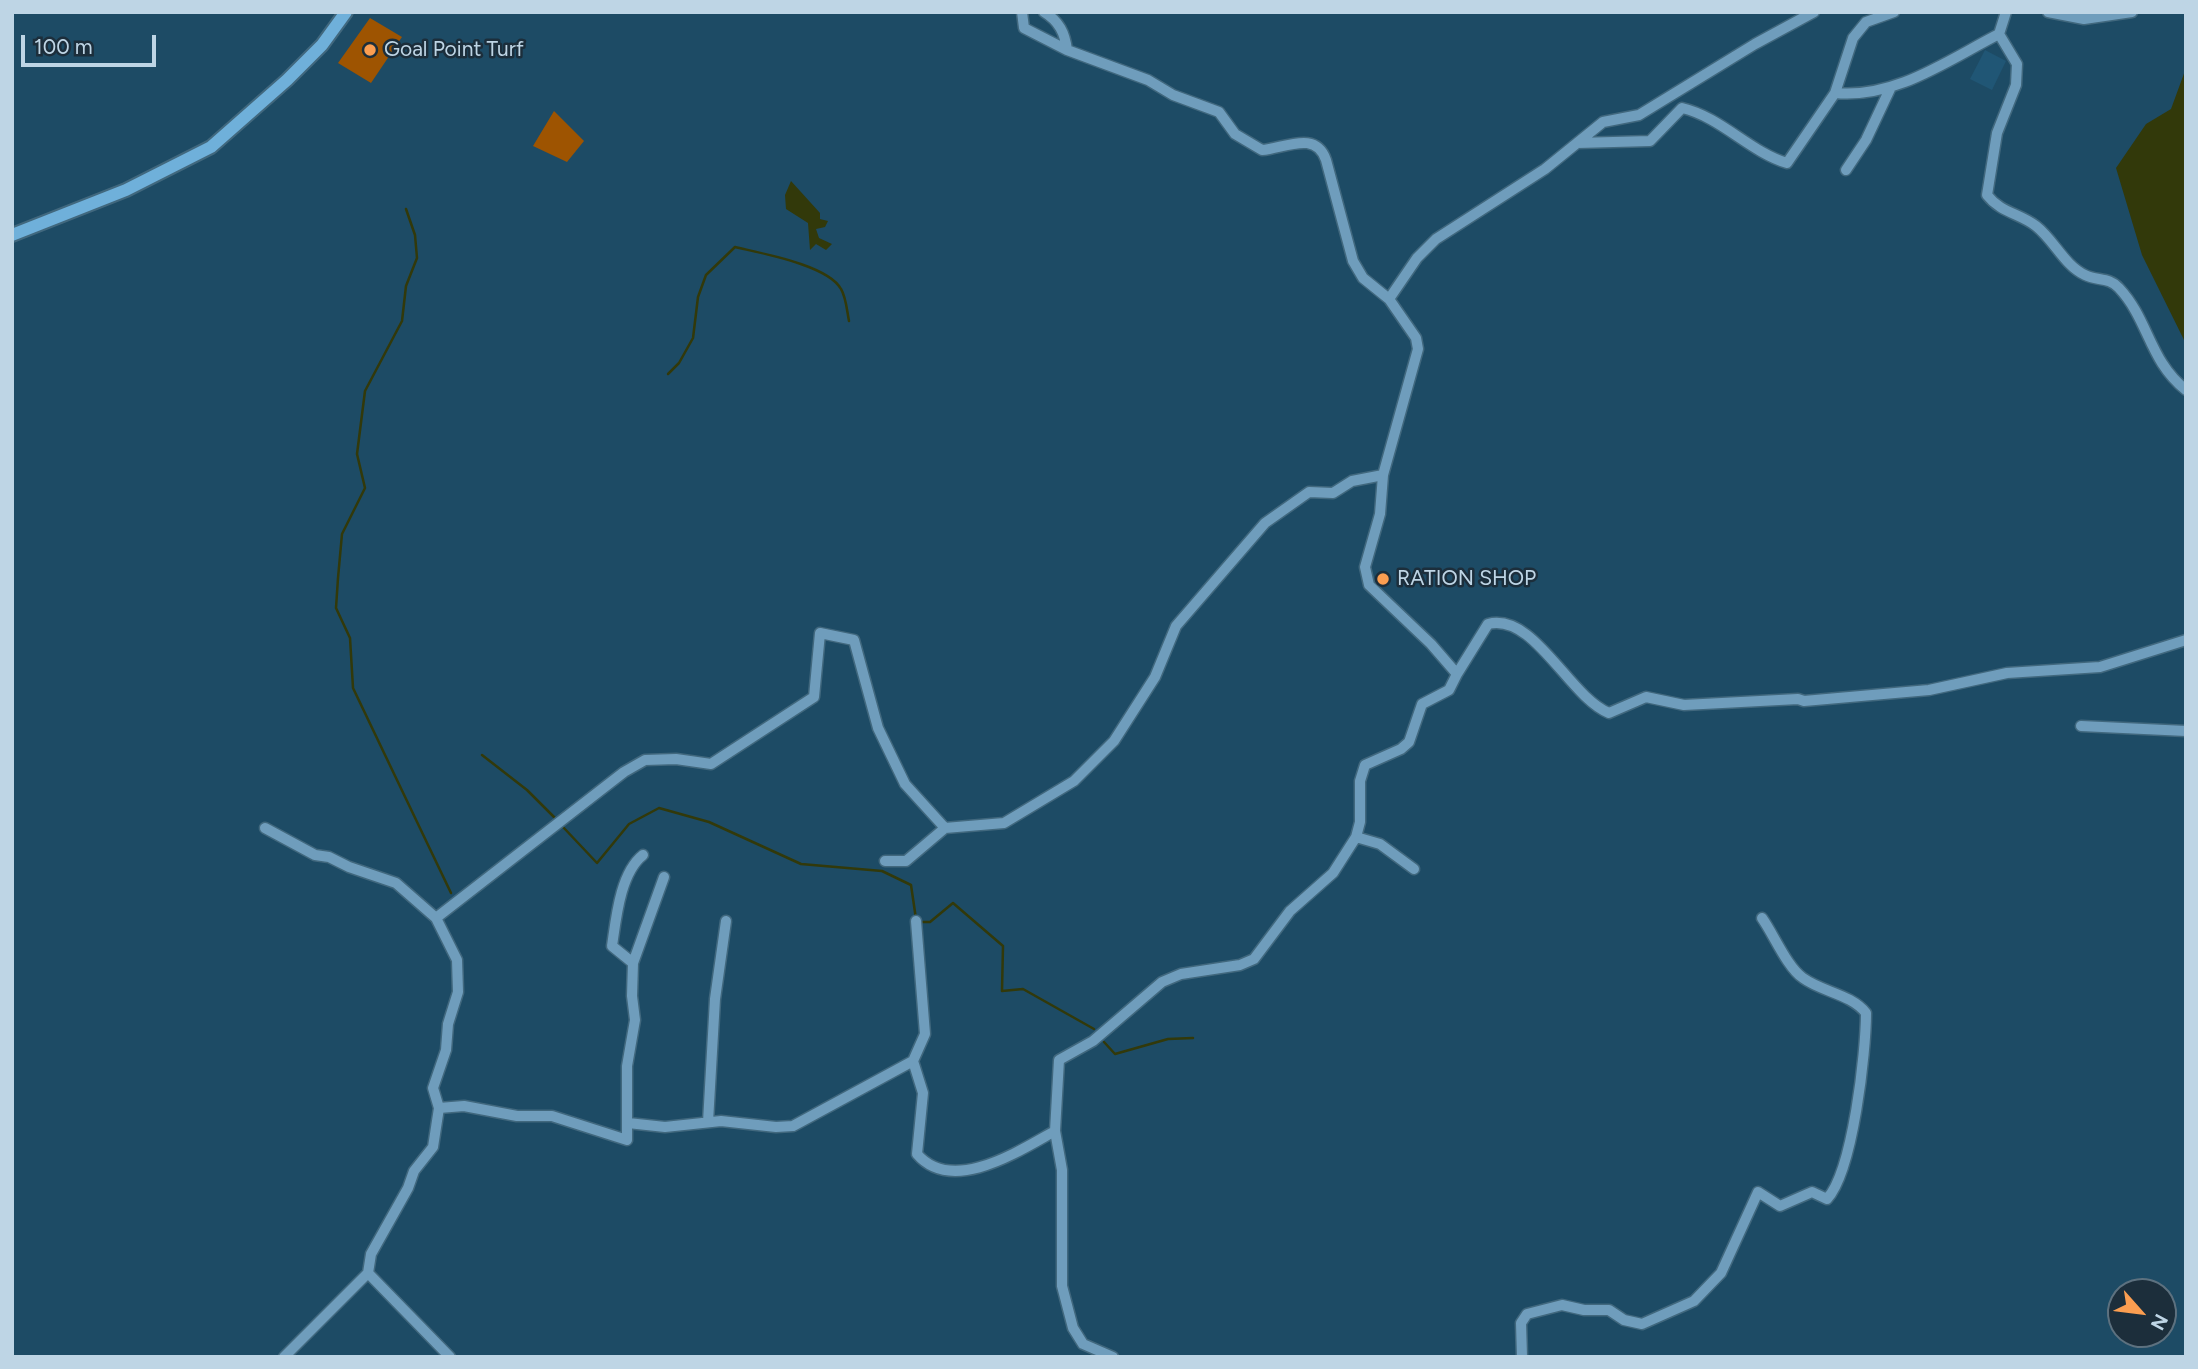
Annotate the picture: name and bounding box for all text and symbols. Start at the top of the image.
scale bar [24,21,159,65]
text: 100 m [34,34,93,59]
place label: Goal Point Turf [384,37,524,63]
marker: Goal Point Turf [362,42,378,58]
place label: RATION SHOP [1397,566,1536,592]
marker: RATION SHOP [1375,571,1391,587]
north arrow [2107,1278,2177,1348]
text: N [2146,1310,2173,1334]

